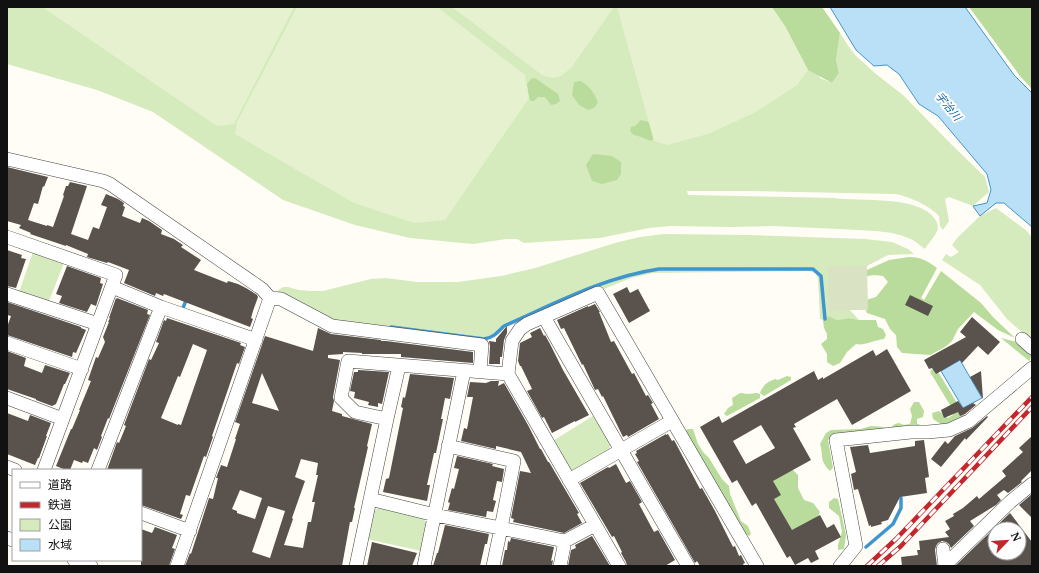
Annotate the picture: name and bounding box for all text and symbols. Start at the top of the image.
water label: 宇治川 [933,88,966,124]
legend [12,469,142,561]
text: 道路 [48,476,72,493]
text: 鉄道 [48,496,72,513]
text: 公園 [48,516,72,533]
north arrow [987,521,1027,561]
text: N [1008,529,1025,544]
text: 水域 [48,536,72,553]

